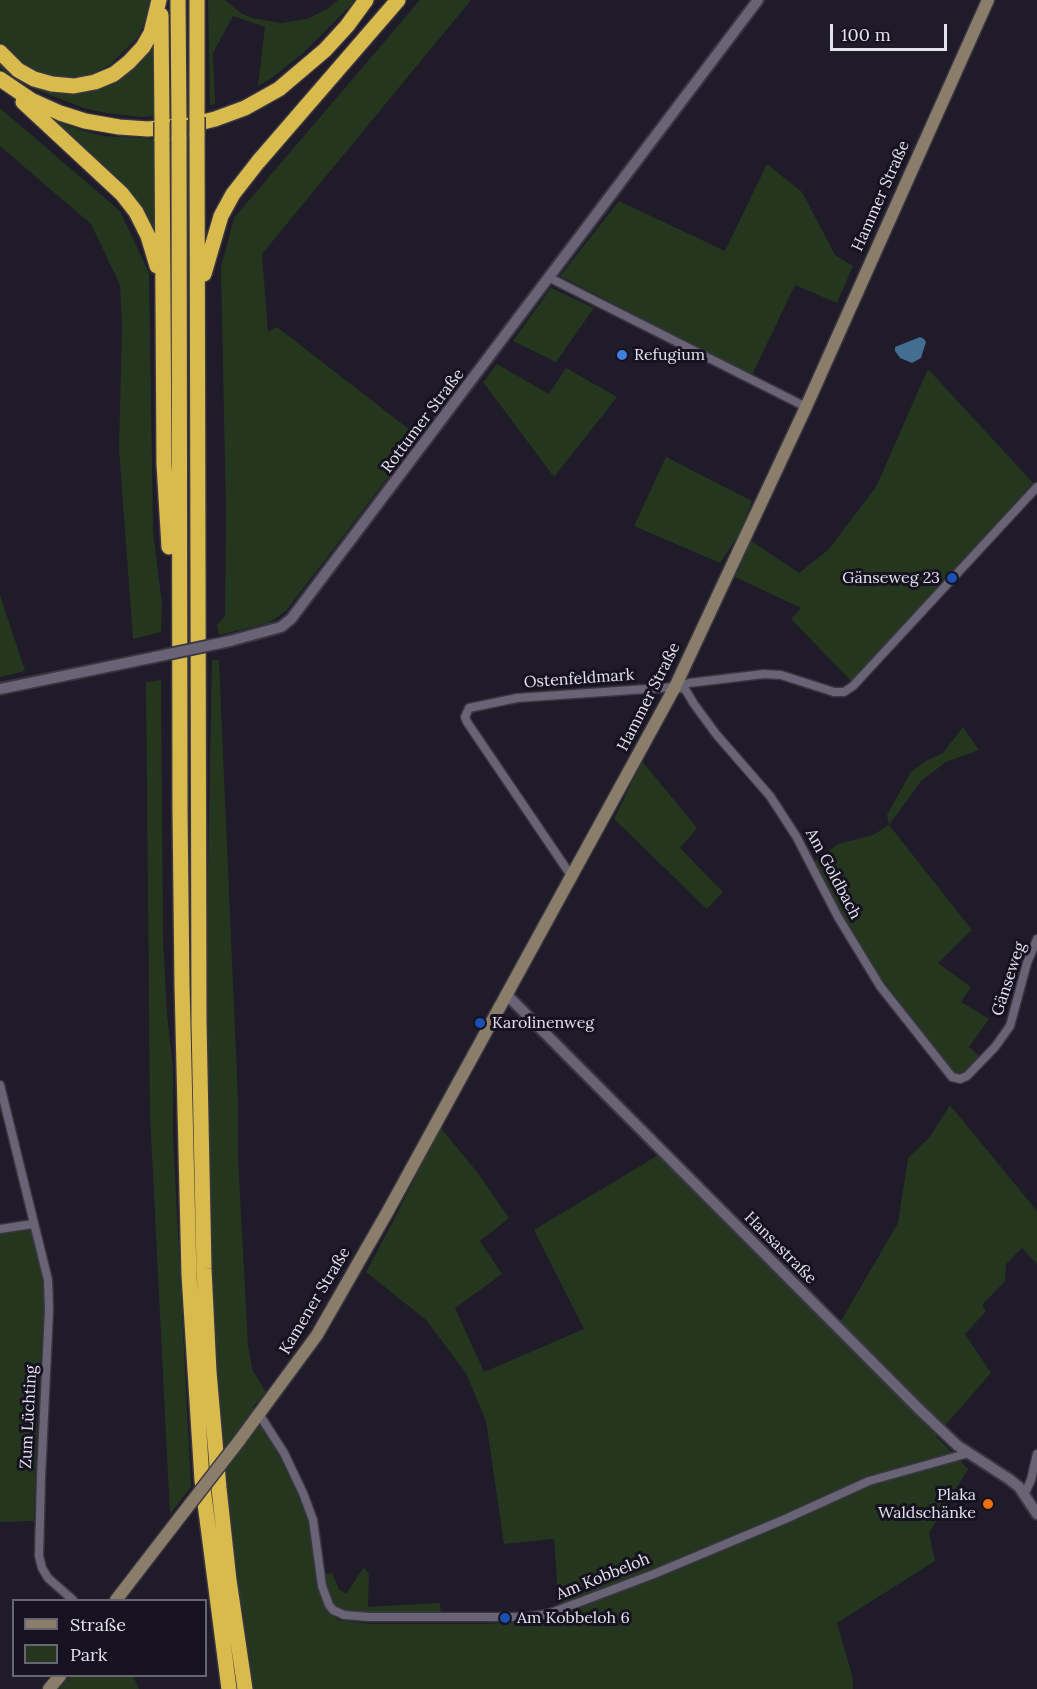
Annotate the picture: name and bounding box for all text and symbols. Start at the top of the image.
scale bar [833,12,950,50]
text: 100 m [841,23,891,46]
street label: Hammer Straße [848,138,914,254]
place label: Refugium [634,345,705,365]
marker: Refugium [615,348,629,362]
street label: Rottumer Straße [378,365,468,477]
place label: Gänseweg 23 [842,568,940,588]
marker: Gänseweg 23 [945,571,959,585]
street label: Hammer Straße [613,640,685,754]
street label: Ostenfeldmark [523,666,635,692]
street label: Am Goldbach [801,826,865,922]
street label: Gänseweg [988,940,1030,1018]
place label: Karolinenweg [492,1013,594,1033]
marker: Karolinenweg [473,1016,487,1030]
street label: Hansastraße [740,1208,820,1288]
street label: Kamener Straße [275,1244,355,1358]
street label: Zum Lüchting [17,1365,41,1469]
place label: Plaka Waldschänke [878,1485,976,1523]
marker: Plaka Waldschänke [981,1497,995,1511]
street label: Am Kobbeloh [553,1550,653,1604]
legend [12,1599,207,1677]
place label: Am Kobbeloh 6 [517,1608,630,1628]
marker: Am Kobbeloh 6 [498,1611,512,1625]
text: Straße [70,1613,126,1636]
text: Park [70,1643,107,1666]

